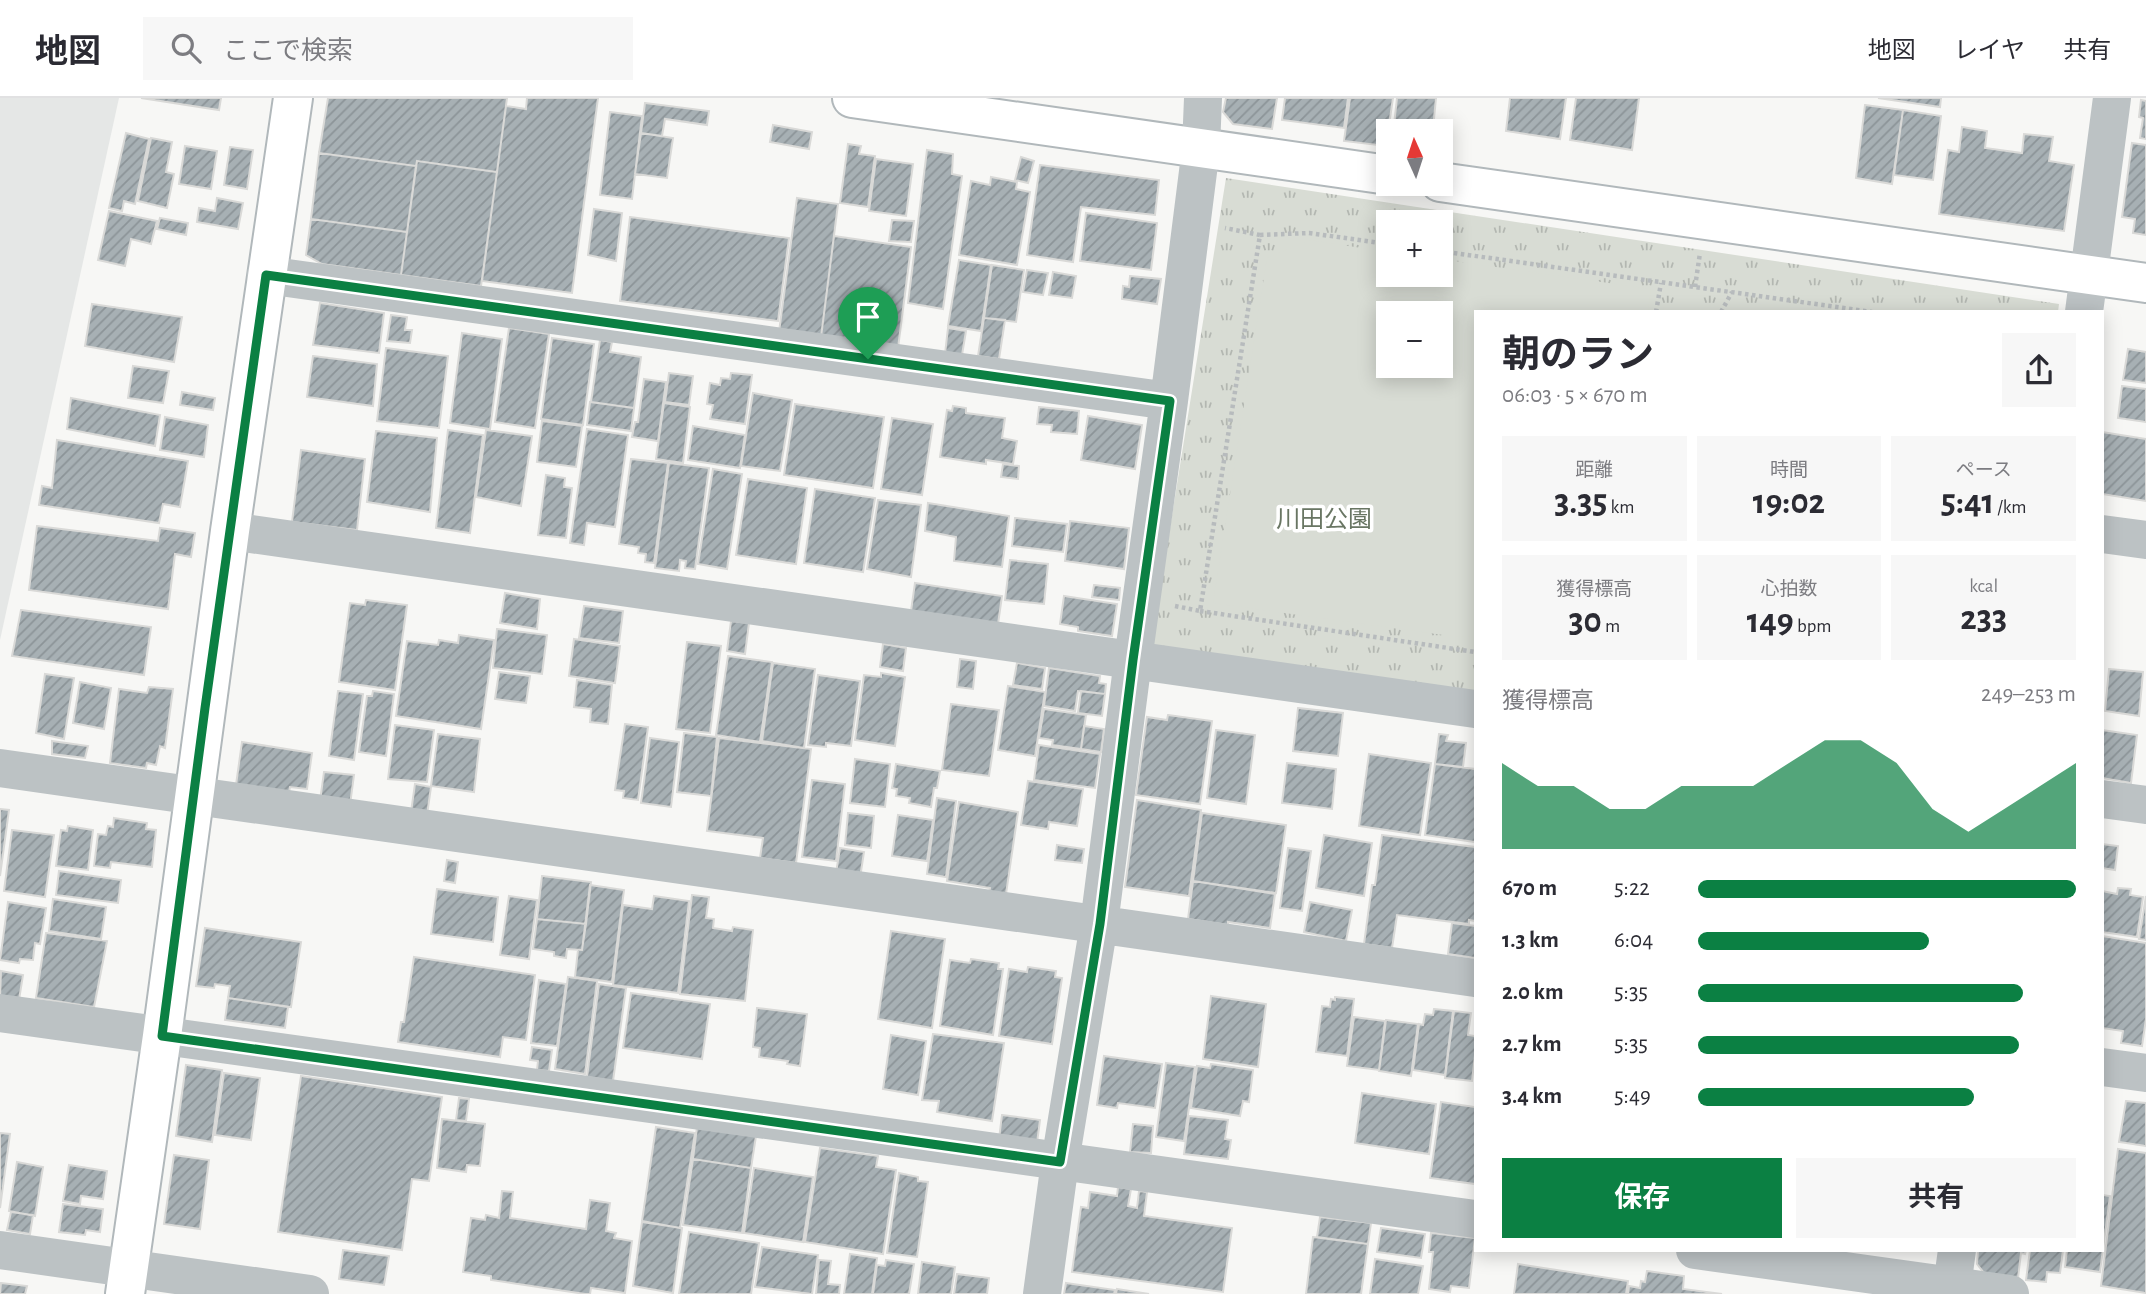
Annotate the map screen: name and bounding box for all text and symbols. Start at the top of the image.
search box [143,17,633,80]
icon: search [167,29,205,67]
text: 地図 [35,36,101,69]
text: ここで検索 [223,38,353,64]
text: 地図 [1868,39,1916,63]
text: レイヤ [1954,39,2025,63]
text: 共有 [2063,39,2111,63]
north arrow [1376,119,1452,196]
map controls [1376,119,1453,378]
button: + [1376,210,1453,287]
pin [838,287,898,359]
icon: arrive [849,298,887,336]
button: − [1376,301,1453,378]
button: share [2002,333,2076,407]
text: 朝のラン [1502,337,1654,375]
text: 06:03 · 5 × 670 m [1502,384,1648,407]
text: 距離 [1575,461,1613,480]
text: 時間 [1770,461,1808,480]
text: ペース [1956,461,2012,480]
text: 3.35 [1554,485,1607,520]
text: 19:02 [1753,485,1825,520]
text: 5:41 [1941,485,1994,520]
text: km [1607,498,1634,517]
text: /km [1994,498,2027,517]
park label: 川田公園 [1276,507,1372,532]
text: kcal [1969,577,1998,596]
text: 獲得標高 [1556,580,1632,599]
text: 心拍数 [1760,580,1818,599]
text: 233 [1960,601,2007,636]
text: 30 [1568,604,1602,639]
text: 149 [1747,604,1794,639]
text: m [1602,617,1620,636]
text: bpm [1794,617,1831,636]
text: 249–253 m [1981,683,2076,706]
text: 獲得標高 [1502,690,1594,713]
text: 670 m [1502,877,1557,900]
text: 5:22 [1614,877,1650,900]
text: 1.3 km [1502,929,1559,952]
text: 6:04 [1614,929,1653,952]
text: 2.0 km [1502,981,1564,1004]
text: 5:35 [1614,981,1648,1004]
text: 2.7 km [1502,1033,1561,1056]
text: 5:35 [1614,1033,1648,1056]
text: 3.4 km [1502,1085,1562,1108]
text: 5:49 [1614,1085,1651,1108]
button: 保存 [1502,1158,1782,1238]
button: 共有 [1796,1158,2076,1238]

